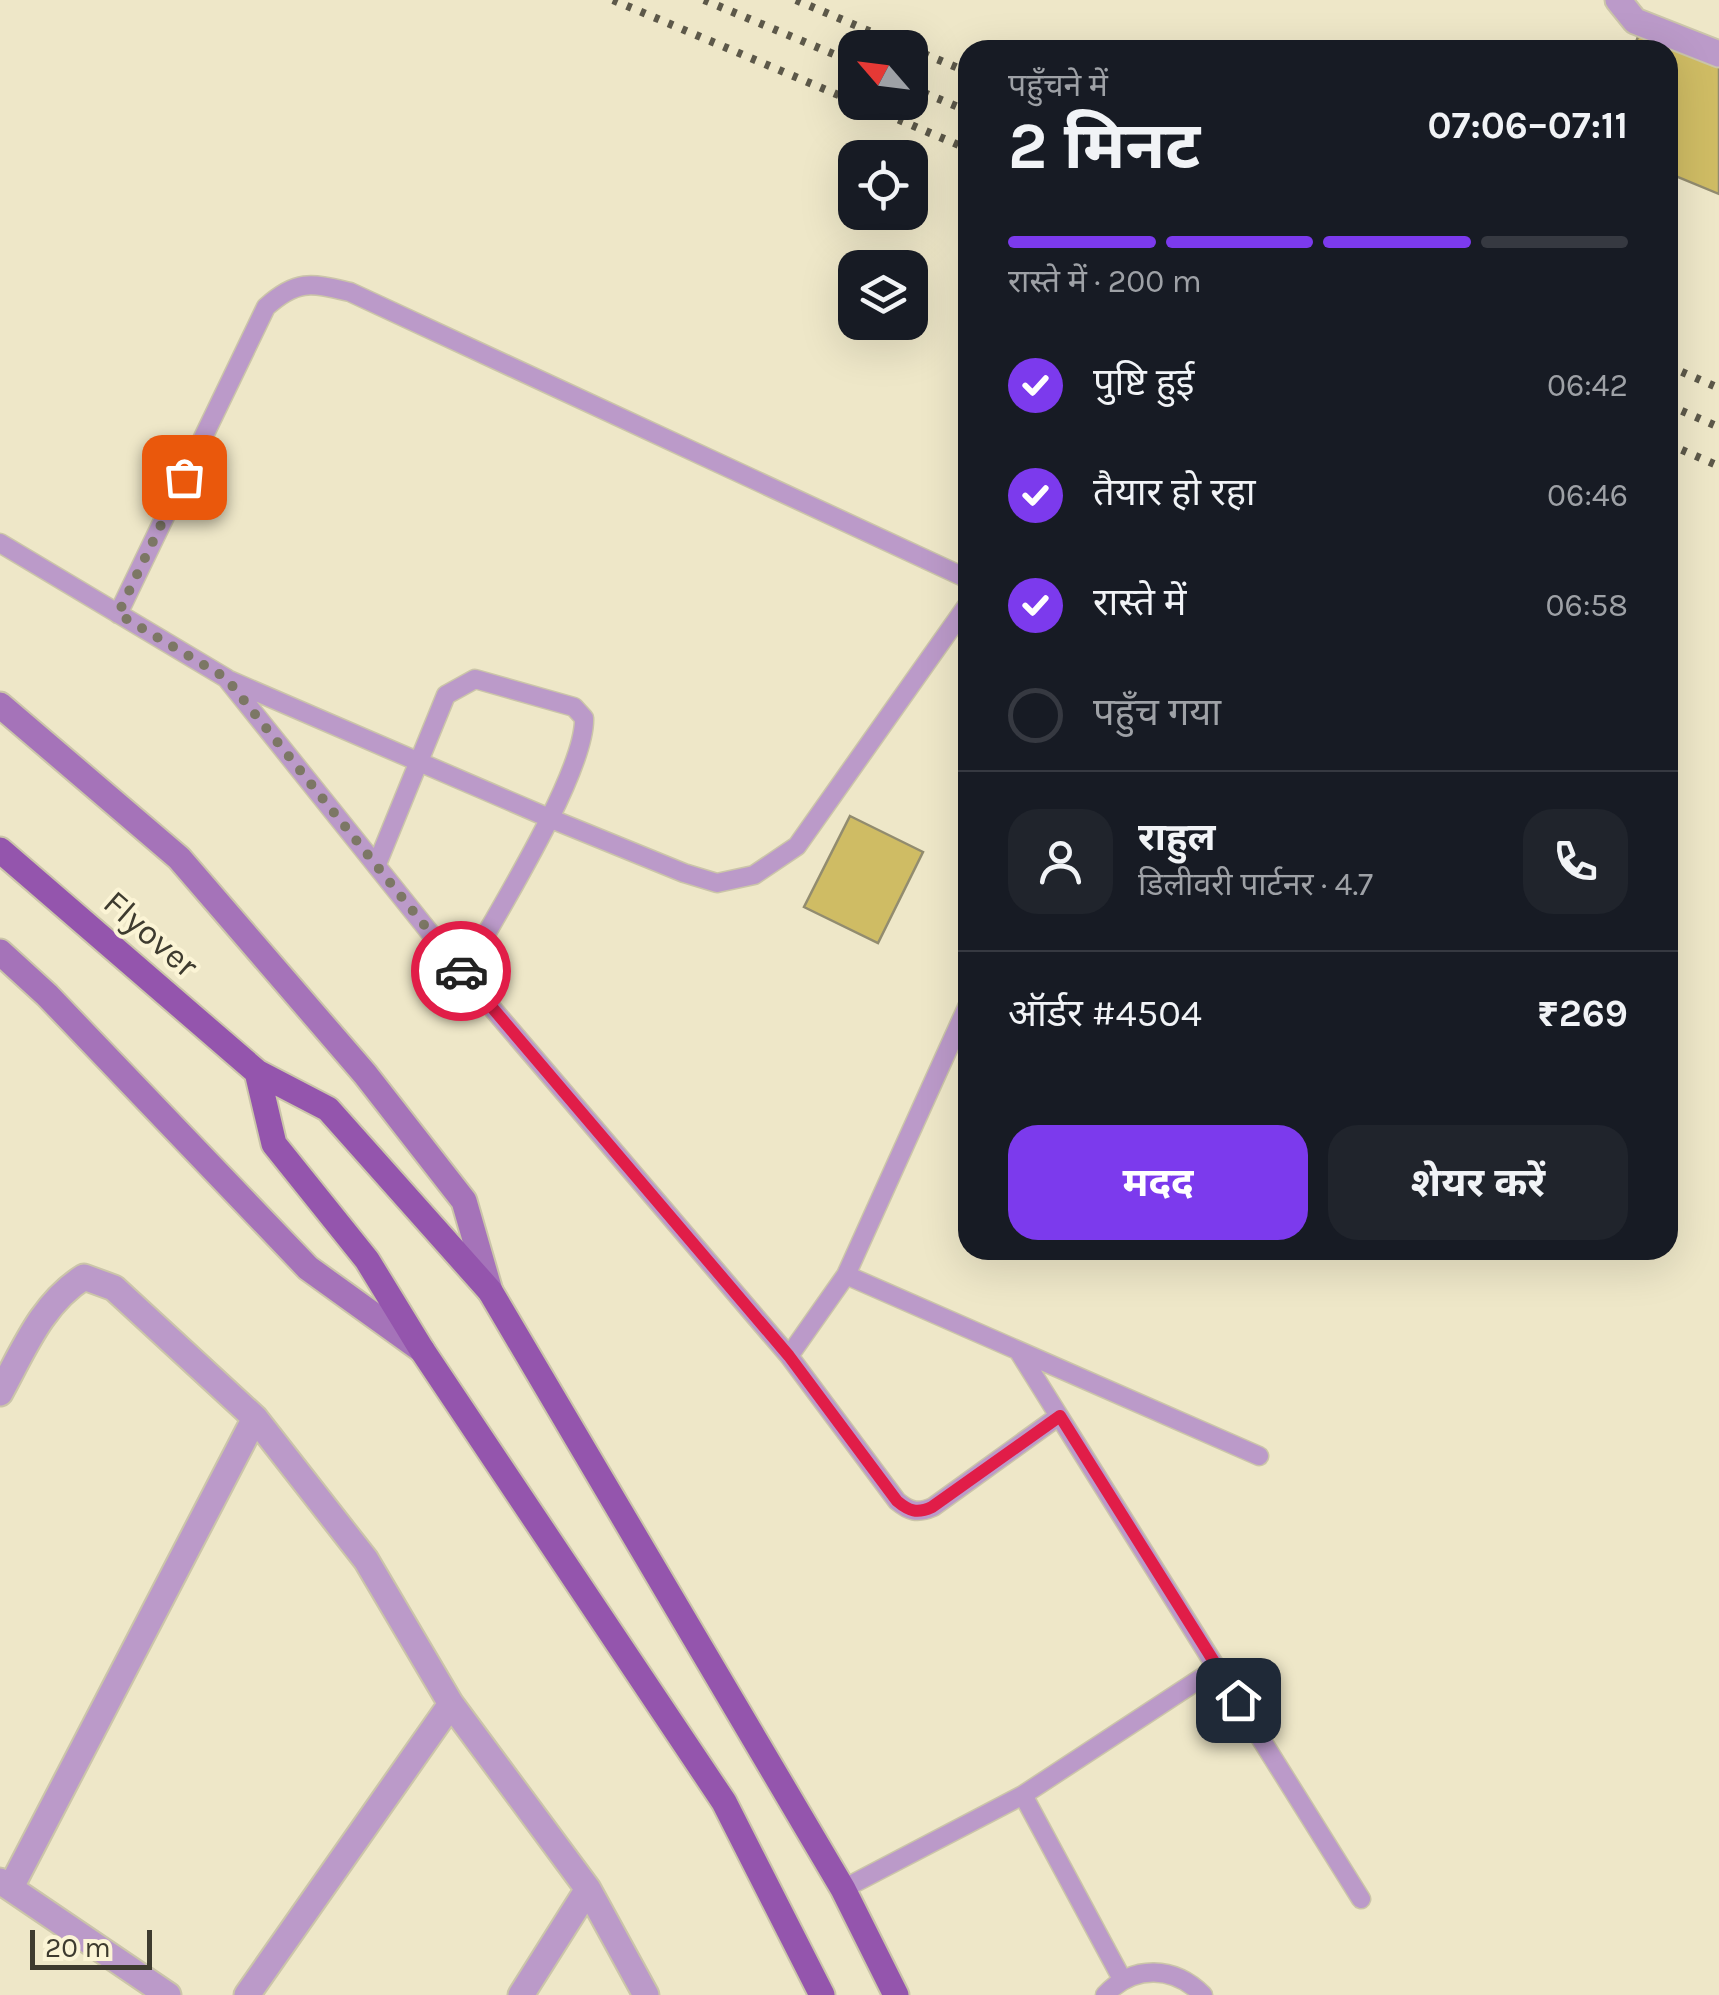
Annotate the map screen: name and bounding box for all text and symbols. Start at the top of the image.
north arrow [838,30,928,120]
map controls [838,30,928,340]
text: पहुँचने में [1008,67,1108,104]
text: 07:06–07:11 [1427,103,1628,148]
text: 2 मिनट [1008,108,1200,184]
button: locate [838,140,928,230]
button: layers [838,250,928,340]
text: रास्ते में · 200 m [1008,263,1202,300]
icon: check [1008,358,1063,413]
text: पुष्टि हुई [1093,360,1194,405]
text: 06:42 [1547,367,1628,404]
pin [142,435,227,520]
icon: bag [157,450,212,505]
icon: check [1008,468,1063,523]
text: तैयार हो रहा [1093,470,1256,515]
text: 06:46 [1547,477,1628,514]
icon: check [1008,578,1063,633]
text: रास्ते में [1093,580,1187,625]
text: 06:58 [1546,587,1628,624]
text: पहुँच गया [1093,690,1221,735]
button: person [1008,809,1113,914]
button: phone [1523,809,1628,914]
text: राहुल [1138,815,1215,860]
text: डिलीवरी पार्टनर · 4.7 [1138,866,1373,903]
street label: Flyover [95,882,207,986]
courier [411,921,511,1021]
icon: car [434,944,489,999]
text: ऑर्डर #4504 [1008,991,1202,1036]
text: ₹269 [1537,991,1628,1036]
button: मदद [1008,1125,1308,1240]
button: शेयर करें [1328,1125,1628,1240]
pin [1196,1658,1281,1743]
icon: home [1211,1673,1266,1728]
scale bar [30,1925,152,1970]
text: 20 m [45,1931,111,1964]

